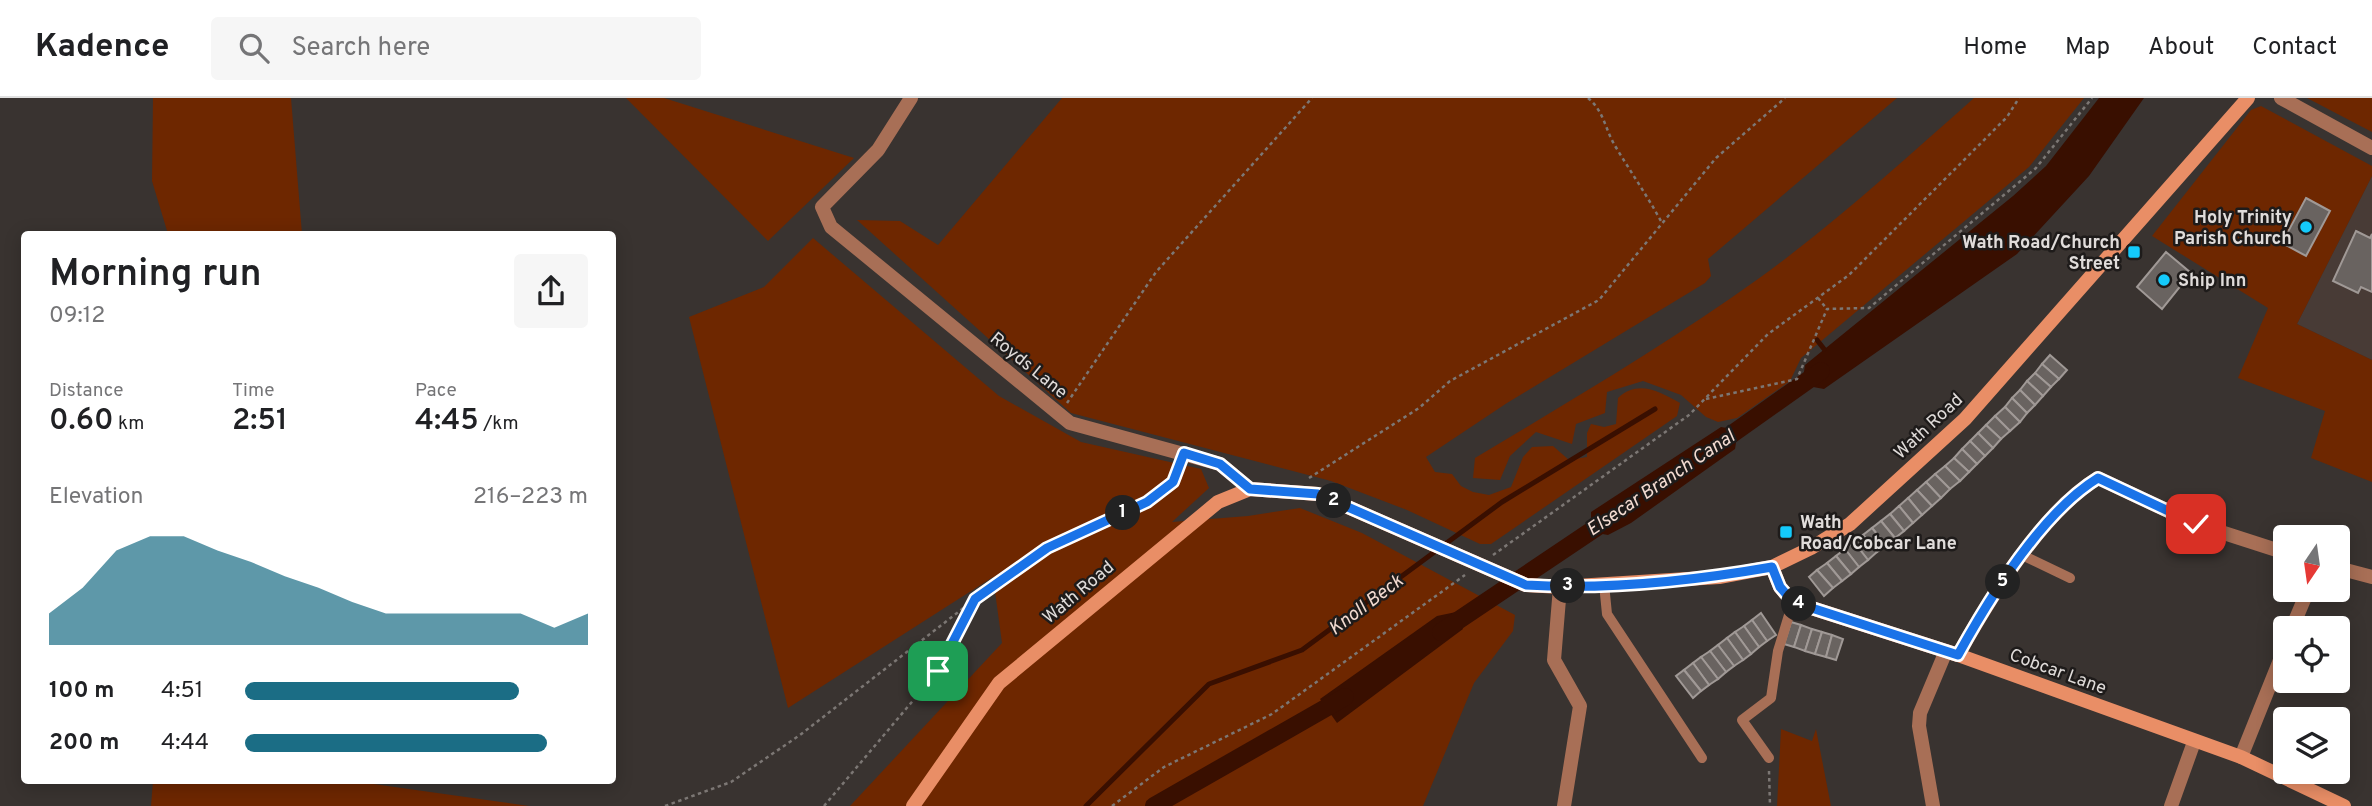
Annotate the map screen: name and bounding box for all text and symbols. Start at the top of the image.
search box [211,17,701,80]
text: Kadence [35,27,169,69]
icon: search [235,29,273,67]
text: Search here [291,32,430,65]
text: Home [1963,33,2027,63]
text: Map [2065,33,2110,63]
text: About [2148,33,2214,63]
text: Contact [2252,33,2337,63]
place label: Holy Trinity Parish Church [2174,207,2292,251]
marker: Holy Trinity Parish Church [2298,219,2314,235]
place label: Wath Road/Church Street [1962,232,2120,276]
marker: Wath Road/Church Street [2126,244,2142,260]
text: Morning run [49,251,262,300]
button: share [514,254,588,328]
place label: Ship Inn [2178,270,2246,293]
marker: Ship Inn [2156,272,2172,288]
text: 09:12 [49,302,105,331]
street label: Royds Lane [984,328,1072,405]
text: Distance [49,379,124,403]
text: Time [232,379,275,403]
text: Pace [415,379,457,403]
street label: Wath Road [1890,389,1968,465]
text: 0.60 [49,403,114,440]
text: 2:51 [232,403,288,440]
text: 4:45 [415,403,479,440]
text: km [114,412,144,436]
text: /km [479,412,519,436]
water label: Elsecar Branch Canal [1582,424,1741,542]
text: Elevation [49,483,144,512]
text: 216–223 m [473,483,588,512]
pin: 2 [1316,484,1352,518]
text: 2 [1328,488,1339,512]
pin [2166,494,2226,554]
pin: 1 [1106,496,1140,530]
text: 1 [1119,500,1126,524]
icon: check [2177,505,2215,543]
place label: Wath Road/Cobcar Lane [1800,512,1957,556]
marker: Wath Road/Cobcar Lane [1778,524,1794,540]
north arrow [2273,525,2350,602]
map controls [2273,525,2350,784]
street label: Wath Road [1038,557,1119,630]
pin: 5 [1986,564,2021,600]
pin: 3 [1550,568,1586,603]
text: 5 [1997,569,2008,593]
water label: Knoll Beck [1324,570,1409,641]
text: 3 [1562,573,1573,597]
pin: 4 [1782,587,1816,622]
text: 4 [1792,591,1805,615]
button: locate [2273,616,2350,693]
pin [908,641,968,701]
street label: Cobcar Lane [2006,644,2109,701]
icon: arrive [919,652,957,690]
text: 100 m [49,677,114,706]
text: 4:51 [161,677,203,706]
button: layers [2273,707,2350,784]
text: 200 m [49,729,119,758]
text: 4:44 [161,729,209,758]

